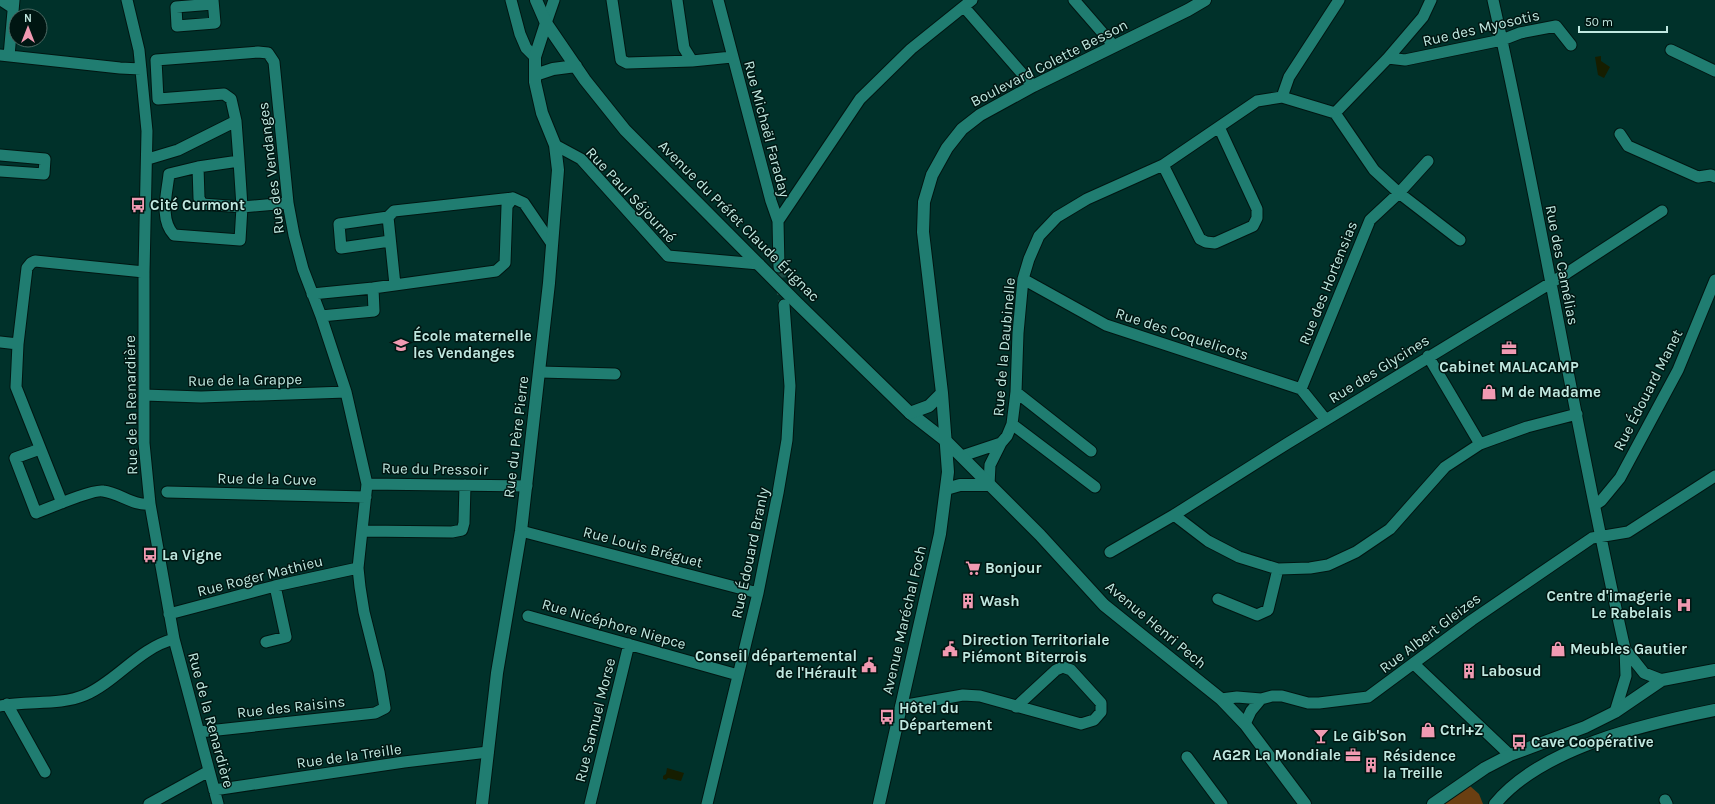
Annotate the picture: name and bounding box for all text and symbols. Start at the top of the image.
street label: Rue des Myosotis [1421,6,1541,50]
north arrow [8,8,48,48]
scale bar [1579,8,1667,34]
text: N [24,12,32,25]
street label: Boulevard Colette Besson [967,15,1131,111]
text: 50 m [1585,15,1613,29]
street label: Rue Michaël Faraday [740,59,794,199]
street label: Rue des Vendanges [254,101,288,235]
street label: Avenue du Préfet Claude Érignac [655,137,823,305]
street label: Rue Paul Séjourné [582,144,680,246]
bus stop icon: Cité Curmont [129,196,147,214]
place label: Cité Curmont [150,196,245,214]
street label: Rue des Camélias [1542,204,1582,326]
street label: Rue des Hortensias [1295,218,1361,348]
street label: Rue de la Daubinelle [989,277,1019,417]
street label: Rue des Coquelicots [1113,304,1251,364]
place label: École maternelle les Vendanges [413,326,532,362]
street label: Rue Édouard Manet [1610,326,1687,454]
street label: Rue des Glycines [1325,331,1433,407]
street label: Rue de la Renardière [121,335,141,475]
school or university icon: École maternelle les Vendanges [392,336,410,354]
office icon: Cabinet MALACAMP [1500,339,1518,357]
place label: Cabinet MALACAMP [1439,358,1579,376]
street label: Rue de la Grappe [188,370,302,390]
street label: Rue du Père Pierre [500,375,532,499]
shop icon: M de Madame [1480,383,1498,401]
place label: M de Madame [1501,383,1601,401]
street label: Rue du Pressoir [382,459,489,479]
street label: Rue de la Cuve [217,469,317,489]
street label: Rue Édouard Branly [727,486,773,620]
street label: Rue Louis Bréguet [581,522,705,572]
street label: Avenue Maréchal Foch [878,544,930,696]
bus stop icon: La Vigne [141,546,159,564]
place label: La Vigne [162,546,222,564]
street label: Rue Roger Mathieu [195,552,325,600]
supermarket icon: Bonjour [964,559,982,577]
place label: Bonjour [985,559,1041,577]
street label: Avenue Henri Pech [1102,578,1210,672]
place label: Centre d'imagerie Le Rabelais [1546,587,1672,622]
street label: Rue Albert Gleizes [1376,589,1484,677]
building icon: Wash [959,592,977,610]
place label: Wash [980,592,1020,610]
street label: Rue Nicéphore Niepce [540,595,688,653]
hospital icon: Centre d'imagerie Le Rabelais [1675,596,1693,614]
place label: Direction Territoriale Piémont Biterrois [962,631,1109,666]
public building icon: Direction Territoriale Piémont Biterrois [941,640,959,658]
shop icon: Meubles Gautier [1549,640,1567,658]
place label: Meubles Gautier [1570,640,1687,658]
place label: Conseil départemental de l'Hérault [695,647,857,682]
street label: Rue de la Renardière [184,650,238,790]
street label: Rue Samuel Morse [571,656,619,784]
public building icon: Conseil départemental de l'Hérault [860,656,878,674]
building icon: Labosud [1460,662,1478,680]
place label: Labosud [1481,662,1541,680]
street label: Rue des Raisins [236,692,346,722]
place label: Hôtel du Département [899,699,992,734]
bus stop icon: Hôtel du Département [878,708,896,726]
shop icon: Ctrl+Z [1419,721,1437,739]
place label: Ctrl+Z [1440,721,1483,739]
bar icon: Le Gib'Son [1312,727,1330,745]
place label: Le Gib'Son [1333,727,1407,745]
bus stop icon: Cave Coopérative [1510,733,1528,751]
place label: Cave Coopérative [1531,733,1654,751]
street label: Rue de la Treille [295,740,403,772]
place label: AG2R La Mondiale [1213,746,1341,764]
office icon: AG2R La Mondiale [1344,746,1362,764]
place label: Résidence la Treille [1383,747,1456,782]
building icon: Résidence la Treille [1362,756,1380,774]

